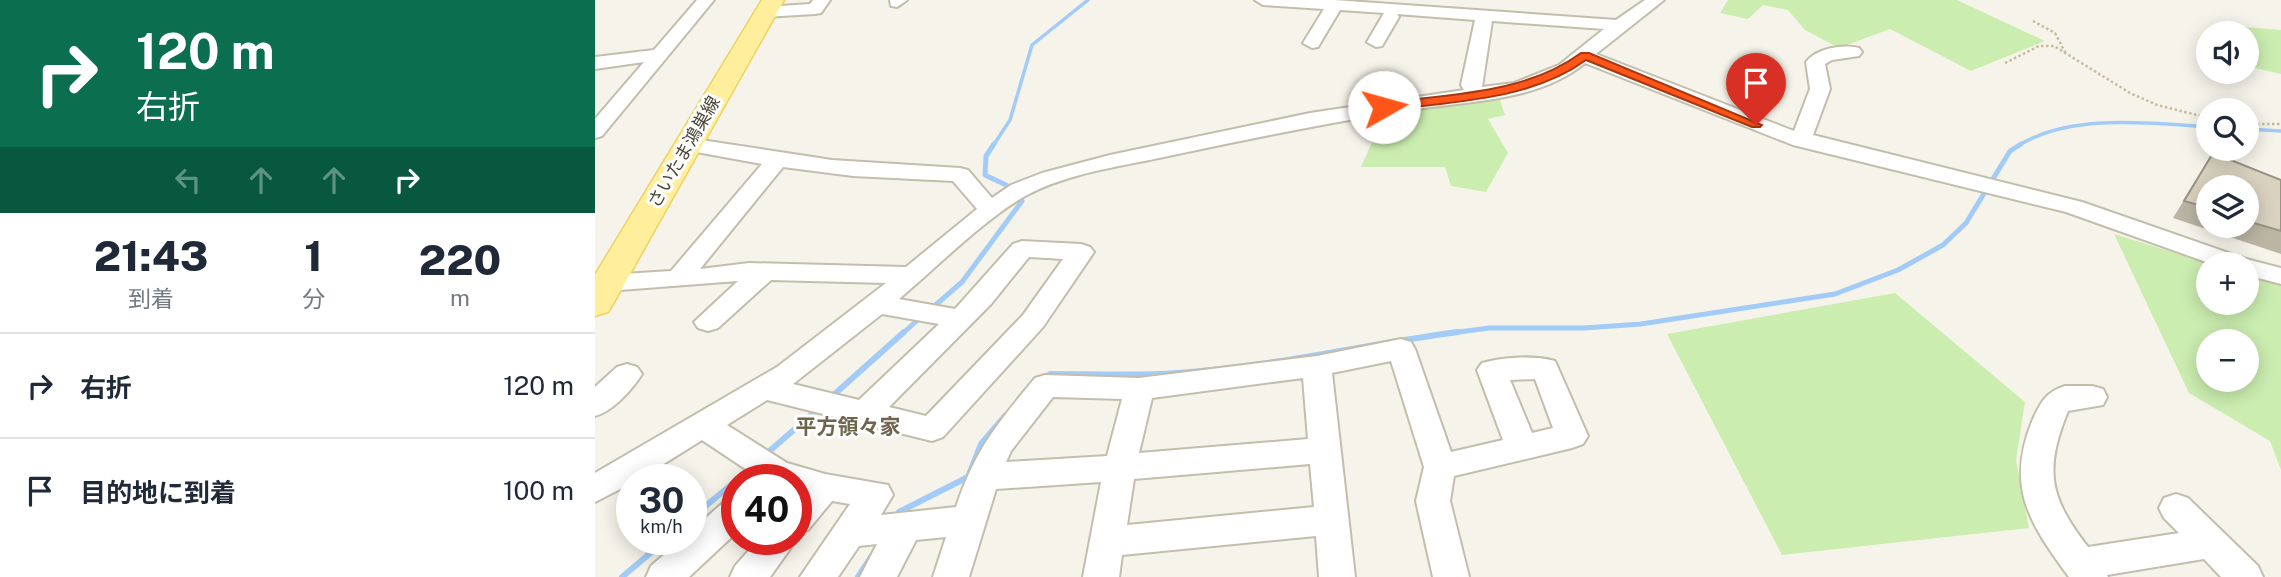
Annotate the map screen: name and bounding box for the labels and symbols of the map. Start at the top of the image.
pin [1726,53,1786,125]
position arrow [1347,70,1421,144]
street label: さいたま鴻巣線 [643,92,724,211]
district label: 平方領々家 [796,414,901,439]
speed limit sign: 40 [721,464,812,555]

